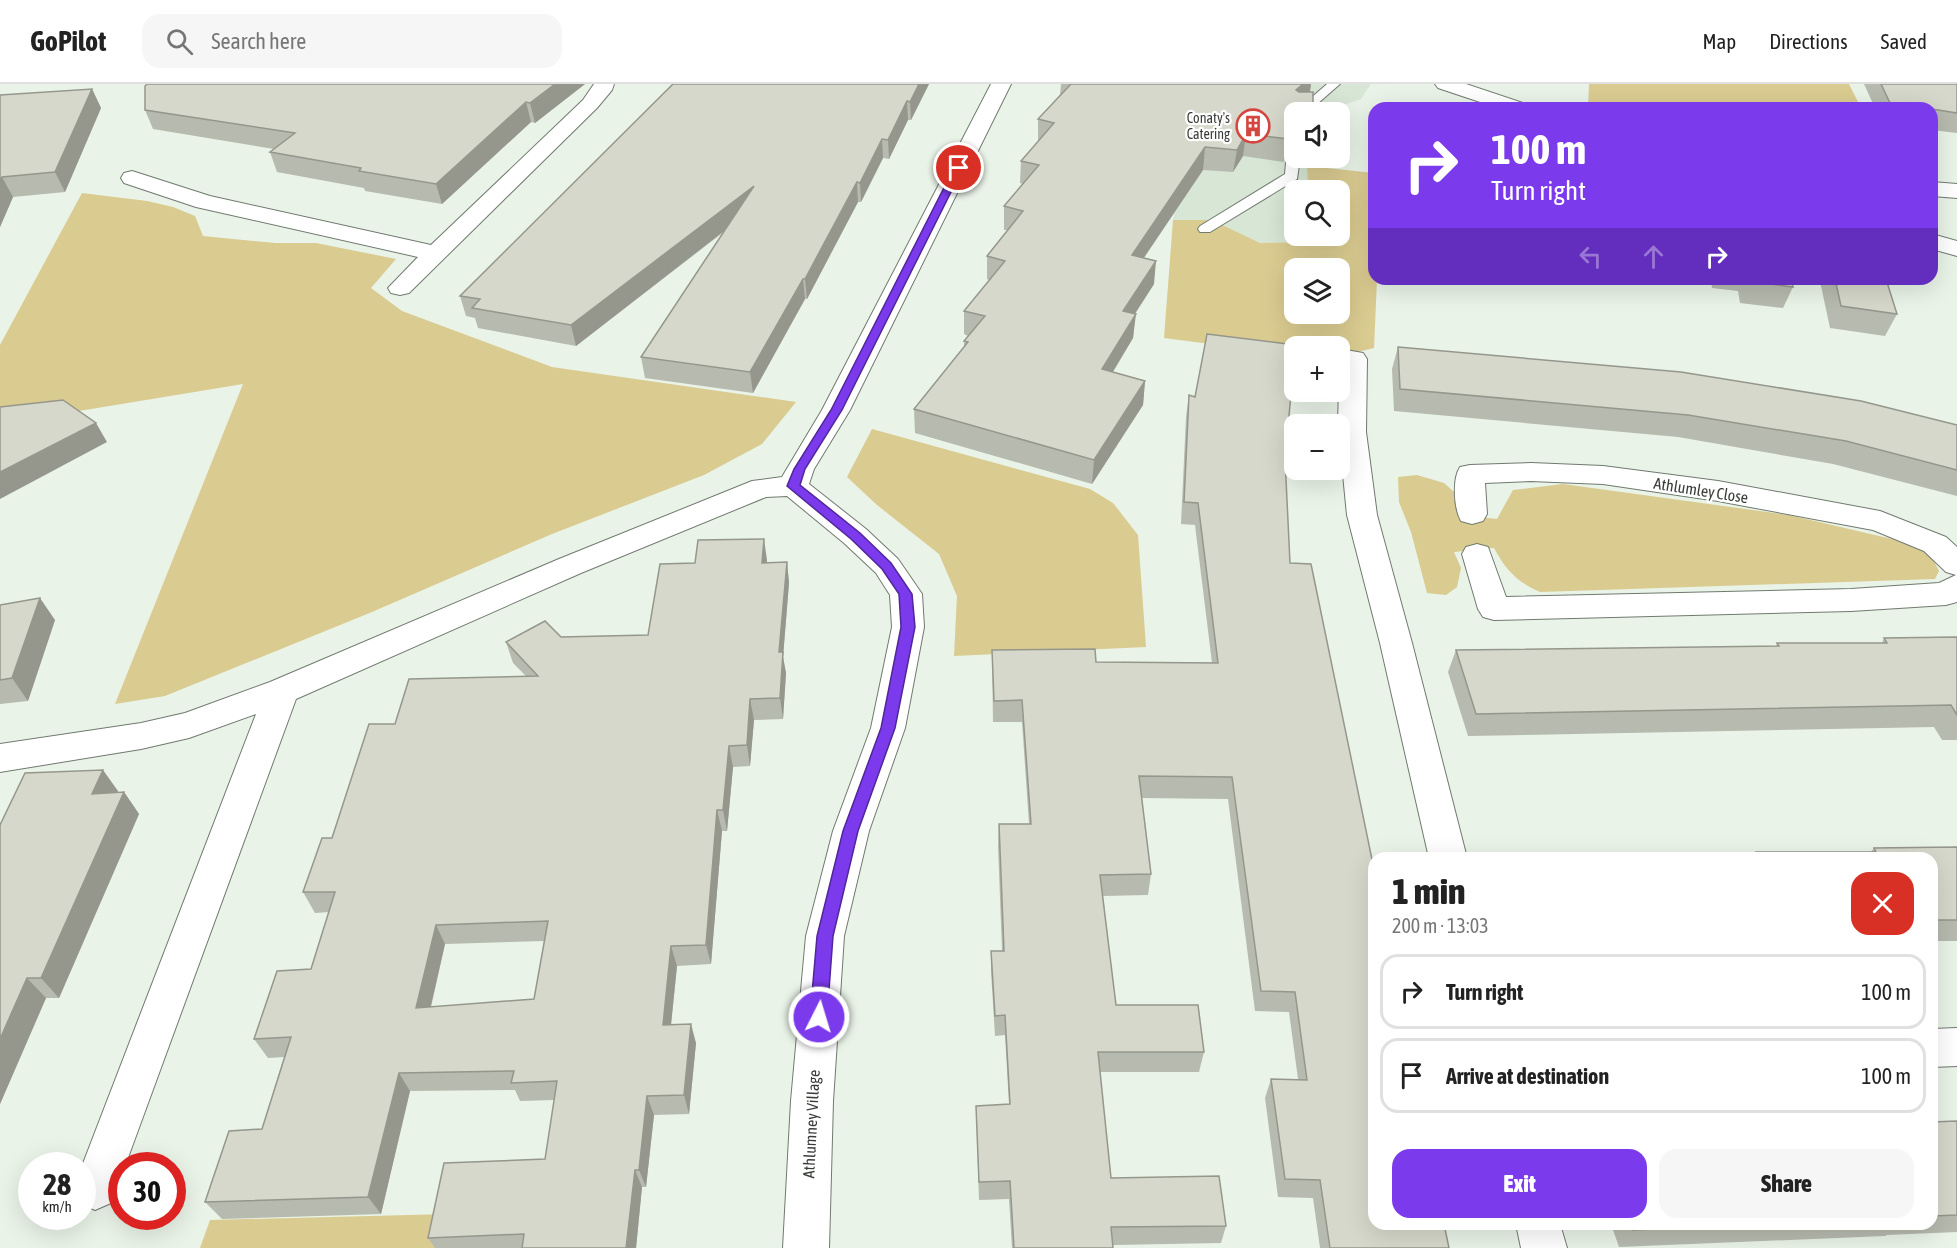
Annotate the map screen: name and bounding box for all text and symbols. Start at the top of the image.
search box [142,14,562,68]
text: GoPilot [30,25,106,57]
icon: search [163,25,196,58]
text: Search here [211,28,306,54]
text: Map [1702,29,1736,53]
text: Directions [1769,29,1848,53]
text: Saved [1881,29,1927,53]
map controls [1284,102,1350,480]
button: sound [1284,102,1350,168]
building icon: Conaty's Catering [1235,108,1271,144]
place label: Conaty's Catering [1187,110,1230,142]
text: 100 m [1491,125,1586,173]
icon: right [1392,126,1470,204]
pin [933,142,984,193]
icon: arrive [942,151,975,184]
text: Turn right [1491,175,1586,206]
button: search [1284,180,1350,246]
icon: left [1574,240,1607,273]
icon: ahead [1637,240,1670,273]
icon: right [1700,240,1733,273]
button: layers [1284,258,1350,324]
button: + [1284,336,1350,402]
button: − [1284,414,1350,480]
street label: Athlumley Close [1652,474,1750,507]
text: 1 min [1392,870,1466,912]
button: close [1851,872,1914,935]
text: 200 m · 13:03 [1392,914,1489,937]
icon: right [1395,975,1428,1008]
text: Turn right [1446,979,1523,1005]
text: 100 m [1861,979,1911,1005]
position arrow [787,985,851,1049]
icon: arrive [1395,1059,1428,1092]
text: Arrive at destination [1446,1063,1609,1089]
text: 100 m [1861,1063,1911,1089]
street label: Athlumney Village [799,1069,824,1179]
button: Exit [1392,1149,1647,1218]
button: Share [1659,1149,1914,1218]
speed limit sign: 30 [108,1152,186,1230]
text: 28 [43,1167,71,1201]
text: km/h [42,1198,72,1215]

